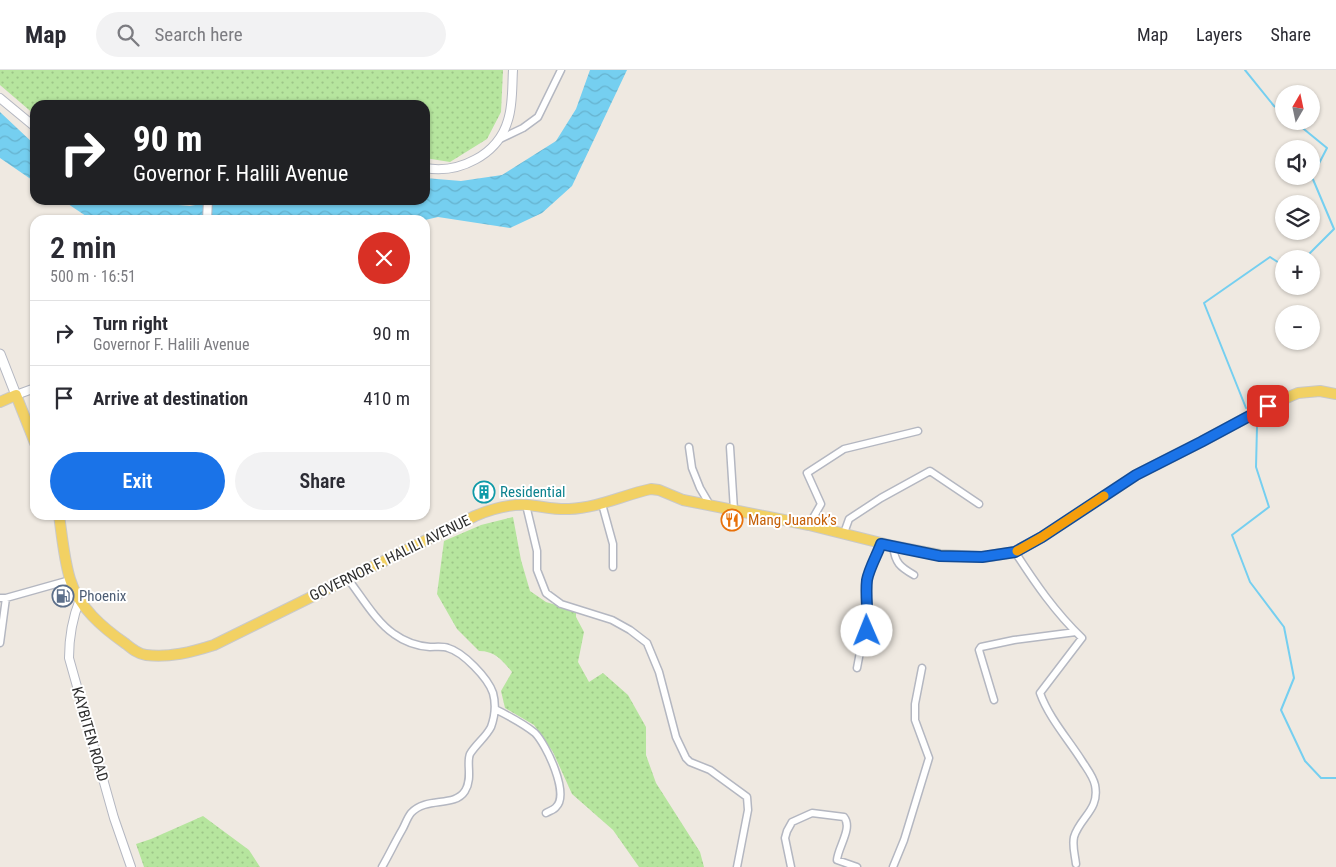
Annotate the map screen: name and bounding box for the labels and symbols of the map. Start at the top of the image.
north arrow [1275,85,1320,130]
pin [1247,385,1289,427]
building icon: Residential [472,480,496,504]
place label: Residential [500,483,566,501]
restaurant icon: Mang Juanok’s [720,508,744,532]
street label: GOVERNOR F. HALILI AVENUE [307,511,473,605]
place label: Mang Juanok’s [748,511,837,529]
fuel station icon: Phoenix [51,584,75,608]
place label: Phoenix [79,587,127,605]
position arrow [840,604,892,656]
street label: KAYBITEN ROAD [68,685,112,783]

